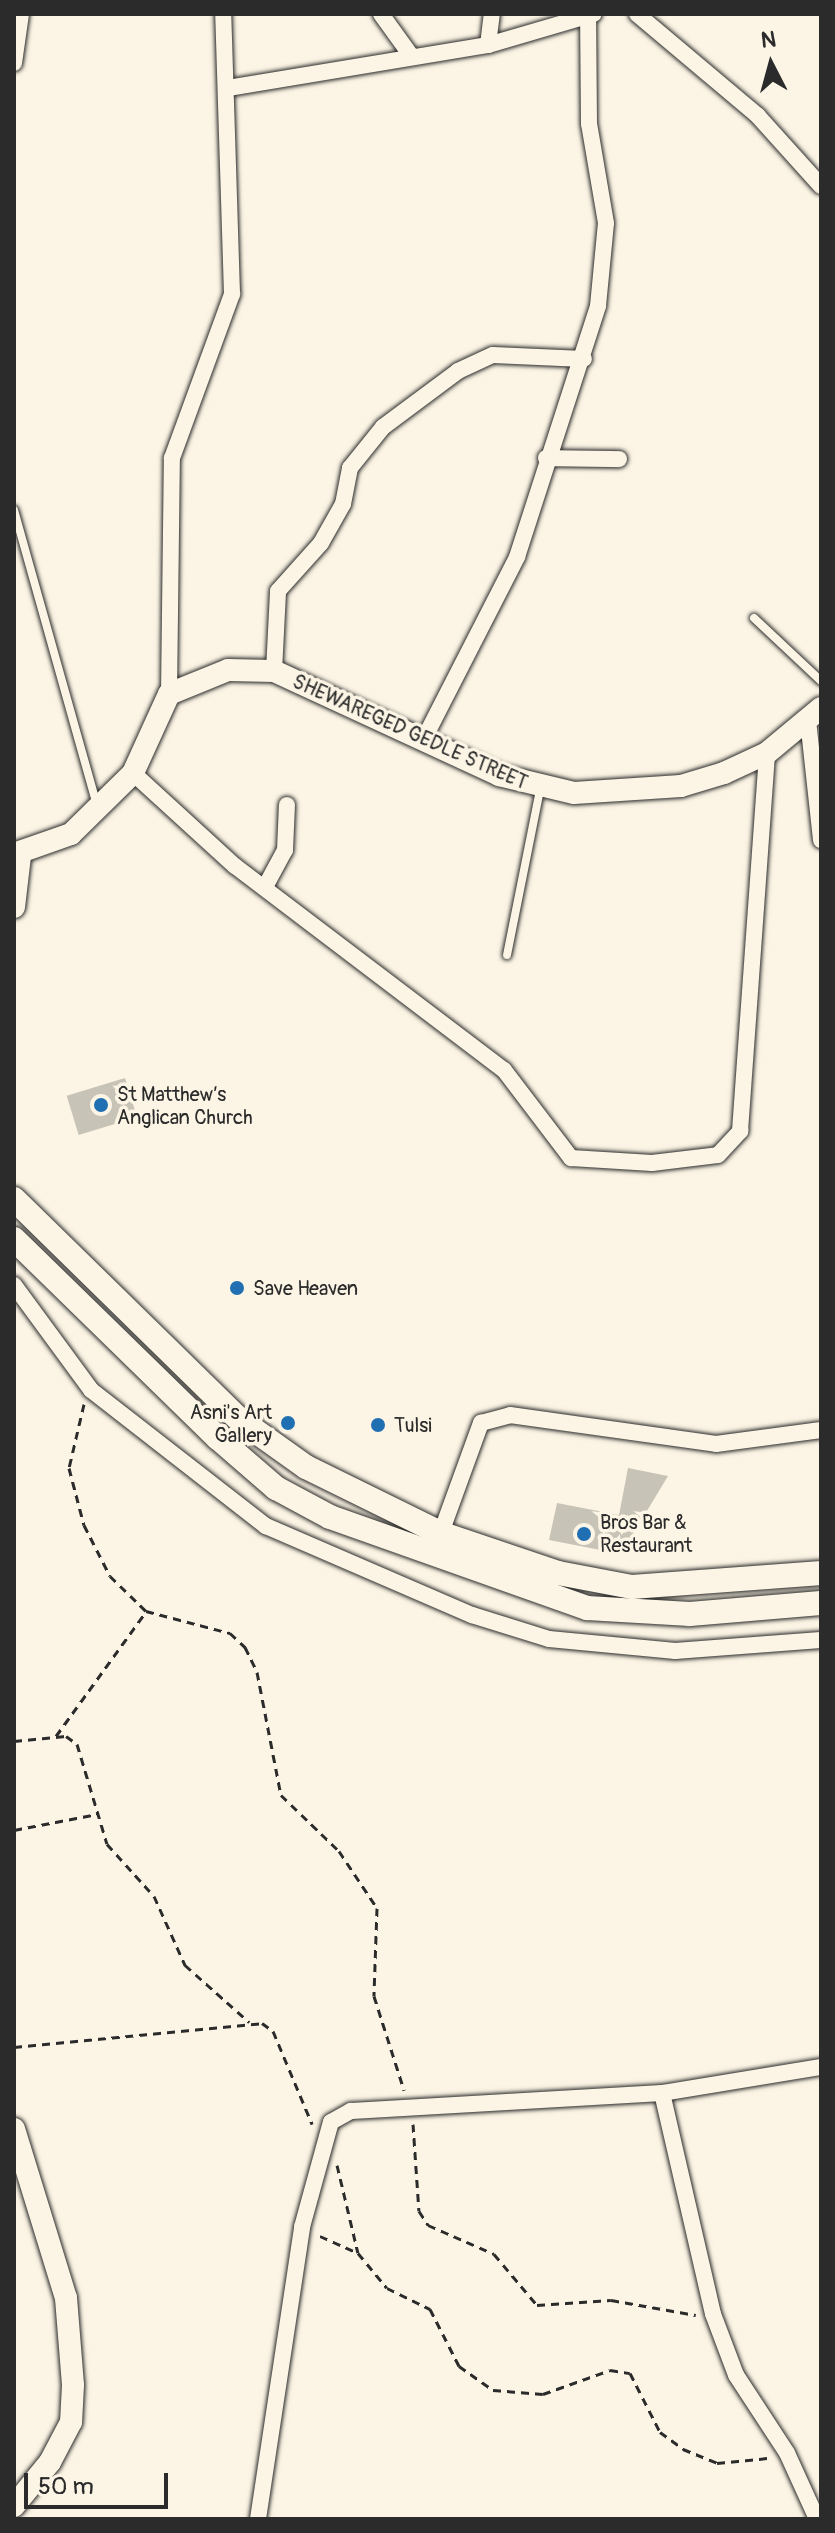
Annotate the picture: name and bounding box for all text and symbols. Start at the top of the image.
north arrow [731,24,811,104]
text: N [760,25,777,55]
street label: SHEWAREGED GEDLE STREET [289,669,531,795]
place label: St Matthew’s Anglican Church [117,1082,253,1129]
marker: St Matthew’s Anglican Church [92,1096,110,1114]
place label: Save Heaven [253,1276,358,1300]
marker: Save Heaven [228,1279,246,1297]
place label: Asni's Art Gallery [190,1400,272,1447]
place label: Tulsi [394,1413,432,1437]
marker: Asni's Art Gallery [279,1414,297,1432]
marker: Tulsi [369,1416,387,1434]
place label: Bros Bar & Restaurant [600,1510,692,1557]
marker: Bros Bar & Restaurant [575,1525,593,1543]
scale bar [28,2457,172,2507]
text: 50 m [38,2472,94,2501]

